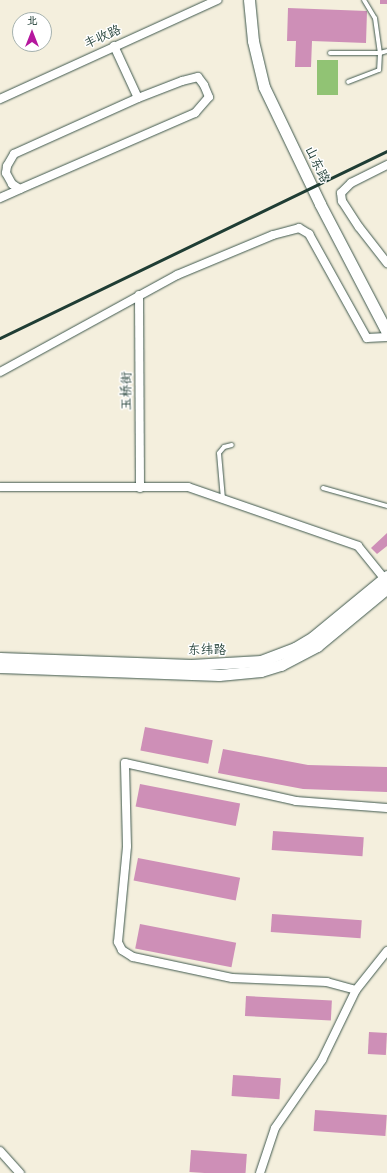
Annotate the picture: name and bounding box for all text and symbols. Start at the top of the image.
north arrow [12,12,52,52]
text: 北 [27,13,38,29]
street label: 丰收路 [82,23,124,53]
street label: 山东路 [300,144,332,186]
street label: 玉桥街 [120,372,136,410]
street label: 东纬路 [188,643,226,659]

